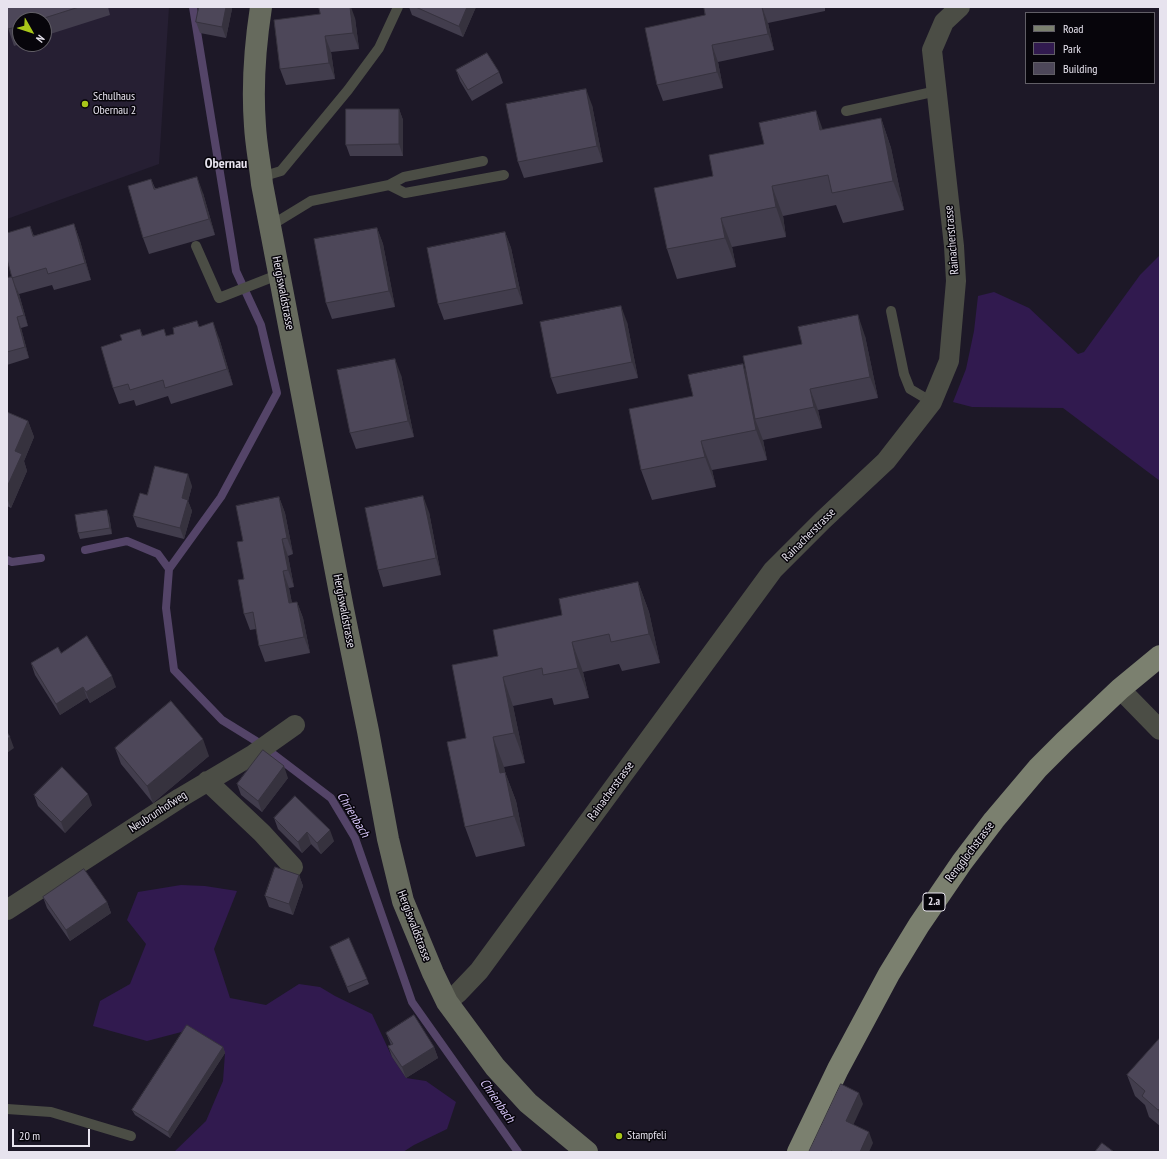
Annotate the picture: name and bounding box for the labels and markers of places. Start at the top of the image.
place label: Schulhaus Obernau 2 [93,90,136,118]
marker: Schulhaus Obernau 2 [80,99,90,109]
place label: Stampfeli [627,1129,666,1143]
marker: Stampfeli [614,1131,624,1141]

